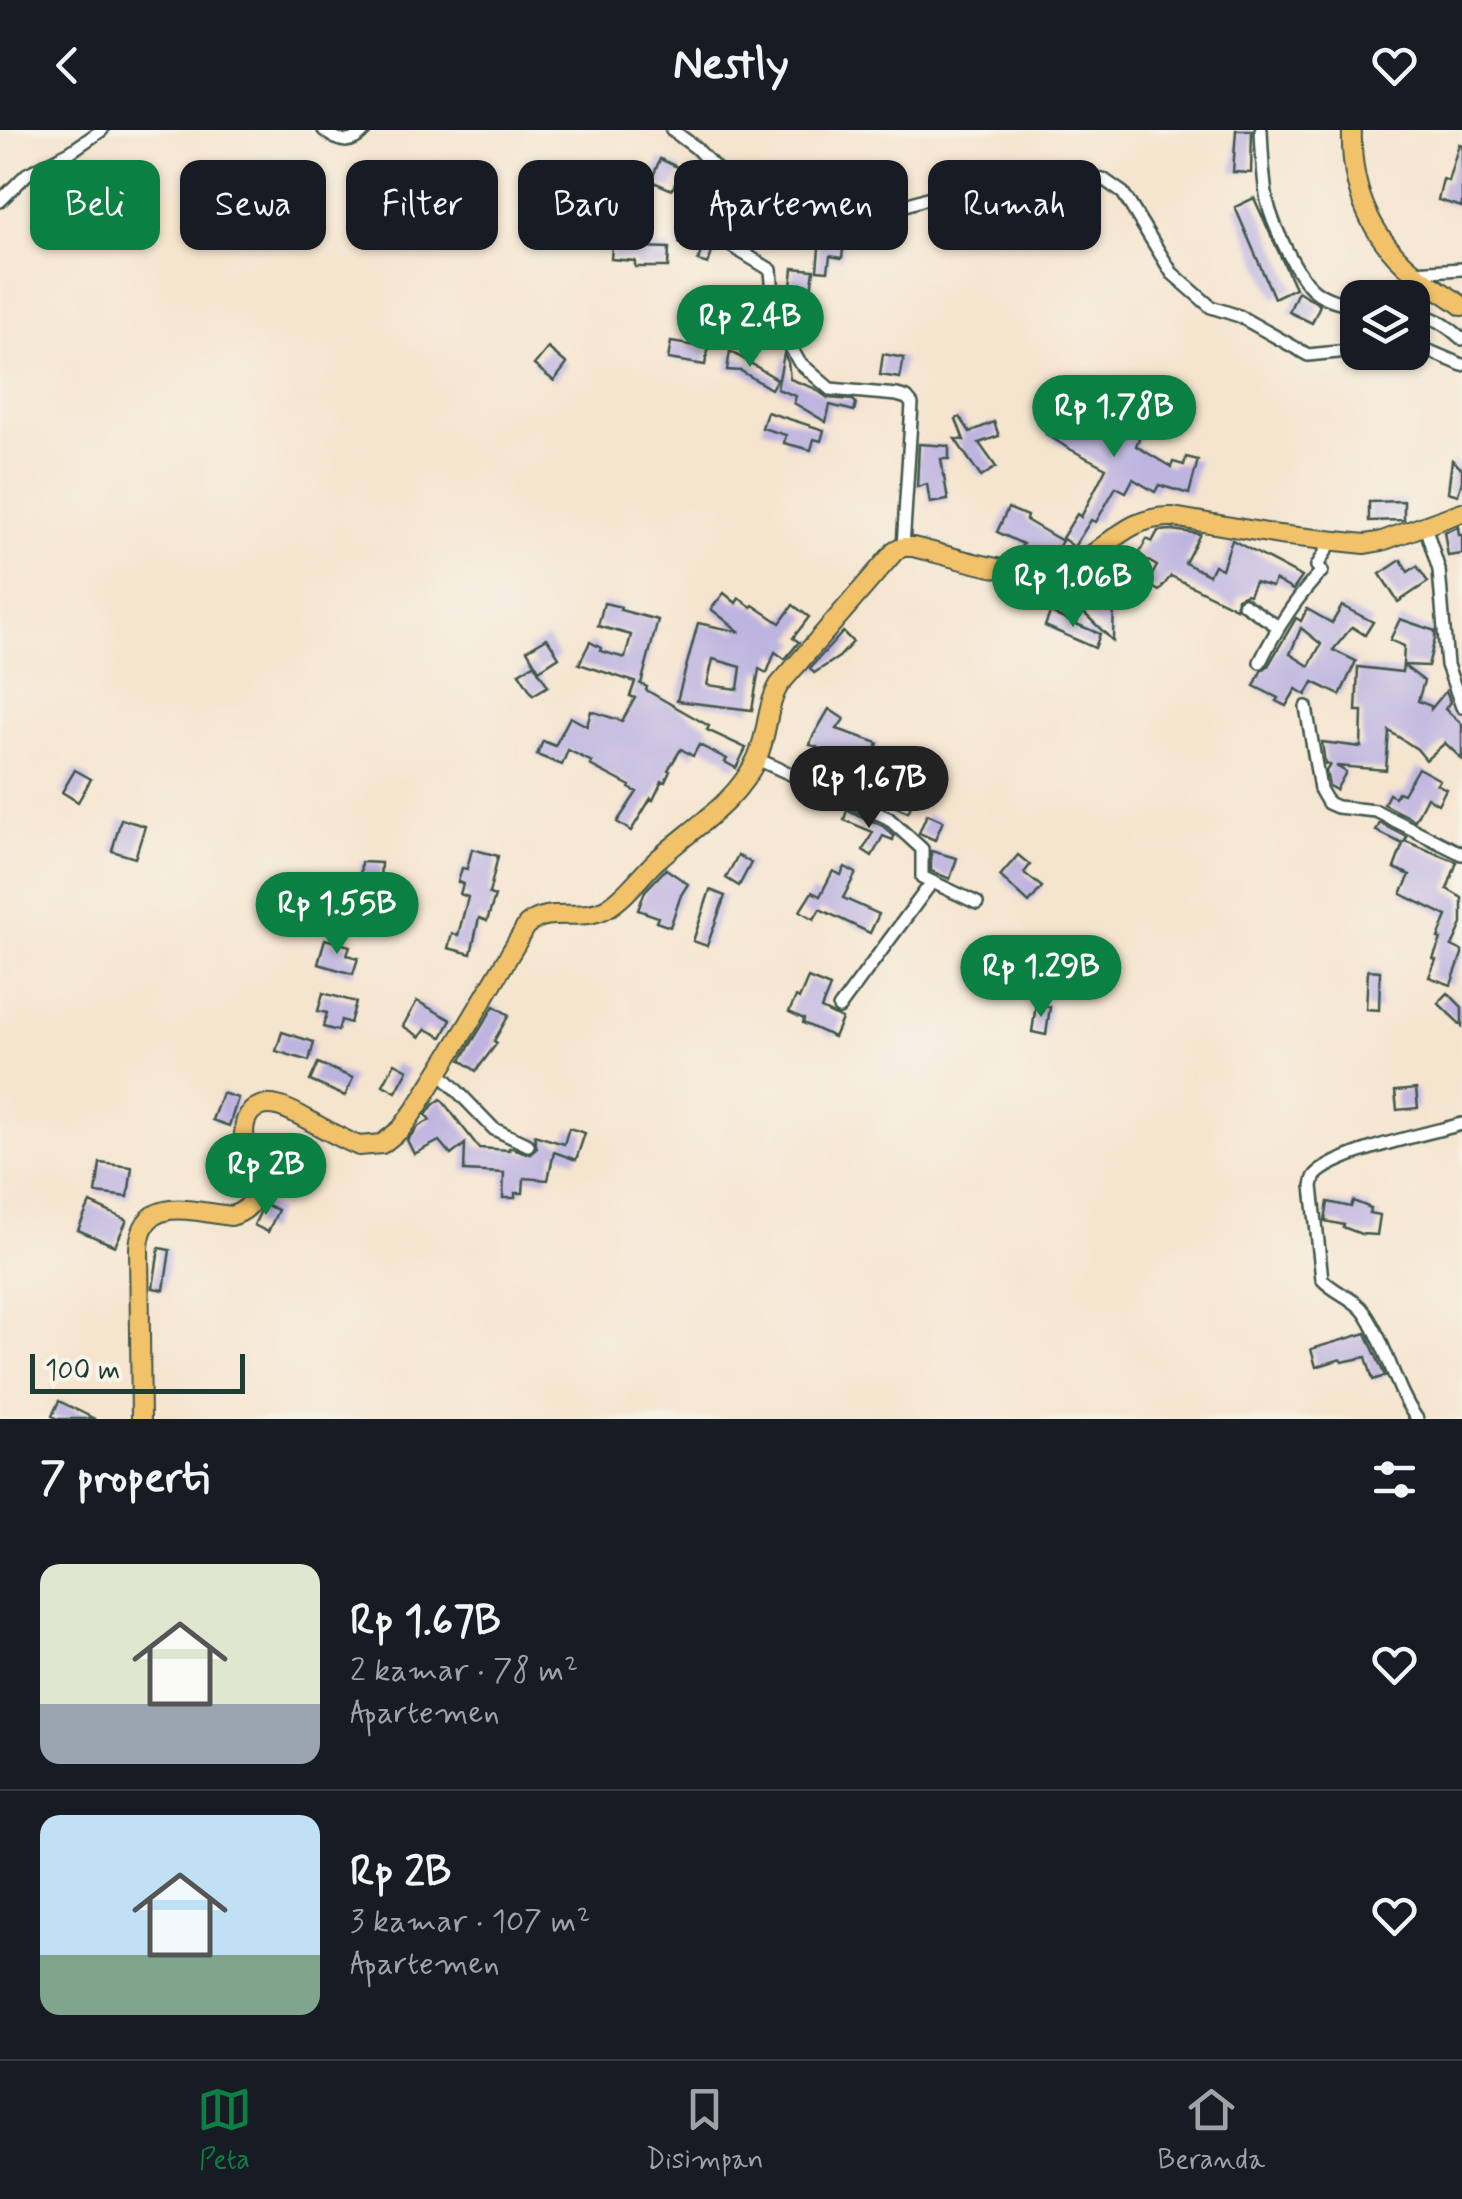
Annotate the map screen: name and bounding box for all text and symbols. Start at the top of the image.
text: Nestly [673,36,789,95]
icon: back [40,38,95,93]
icon: heart [1367,38,1422,93]
chip: Beli [30,160,160,250]
chip: Sewa [180,160,326,250]
chip: Filter [346,160,498,250]
chip: Baru [518,160,654,250]
chip: Apartemen [674,160,908,250]
chip: Rumah [928,160,1101,250]
map controls [1340,280,1430,370]
button: layers [1340,280,1430,370]
pin: Rp 2.4B [658,285,842,370]
text: Rp 2.4B [699,296,801,338]
pin: Rp 1.78B [1011,375,1217,460]
text: Rp 1.78B [1054,386,1174,428]
pin: Rp 1.06B [970,545,1176,630]
text: Rp 1.06B [1014,556,1132,598]
pin: Rp 1.67B [766,746,972,831]
text: Rp 1.67B [811,757,927,799]
pin: Rp 1.55B [234,872,440,957]
text: Rp 1.55B [278,883,396,925]
pin: Rp 1.29B [938,935,1144,1020]
text: Rp 1.29B [982,946,1100,988]
pin: Rp 2B [196,1133,336,1218]
text: Rp 2B [227,1144,305,1186]
scale bar [30,1349,245,1394]
text: 100 m [45,1353,120,1390]
text: 7 properti [40,1452,209,1507]
icon: filters [1367,1452,1422,1507]
text: Rp 1.67B [350,1595,501,1650]
icon: home [120,1604,240,1724]
icon: heart [1367,1637,1422,1692]
text: 2 kamar · 78 m² [350,1650,578,1692]
text: Apartemen [350,1692,500,1734]
text: Rp 2B [350,1846,451,1901]
icon: home [120,1855,240,1975]
icon: heart [1367,1888,1422,1943]
text: 3 kamar · 107 m² [350,1901,591,1943]
text: Apartemen [350,1943,500,1985]
tab: Peta [197,2082,252,2179]
tab: Disimpan [646,2082,764,2179]
tab: Beranda [1158,2082,1265,2179]

